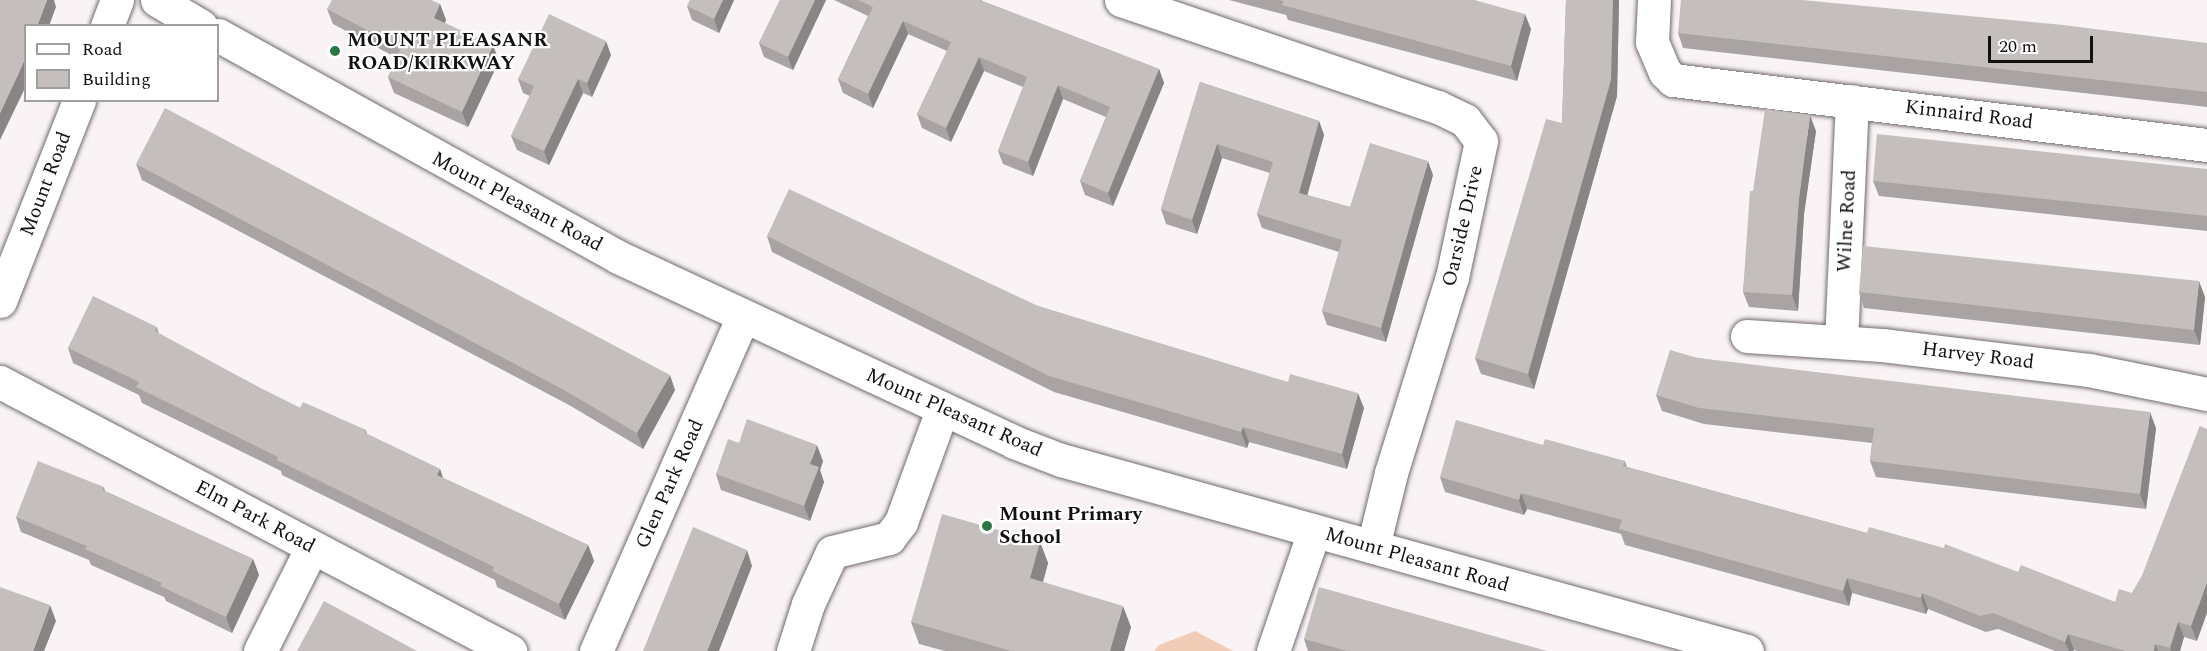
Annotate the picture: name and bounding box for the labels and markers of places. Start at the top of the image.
place label: MOUNT PLEASANR ROAD/KIRKWAY [347,28,548,75]
marker: MOUNT PLEASANR ROAD/KIRKWAY [328,44,342,58]
place label: Mount Primary School [999,502,1142,549]
marker: Mount Primary School [980,519,994,533]

